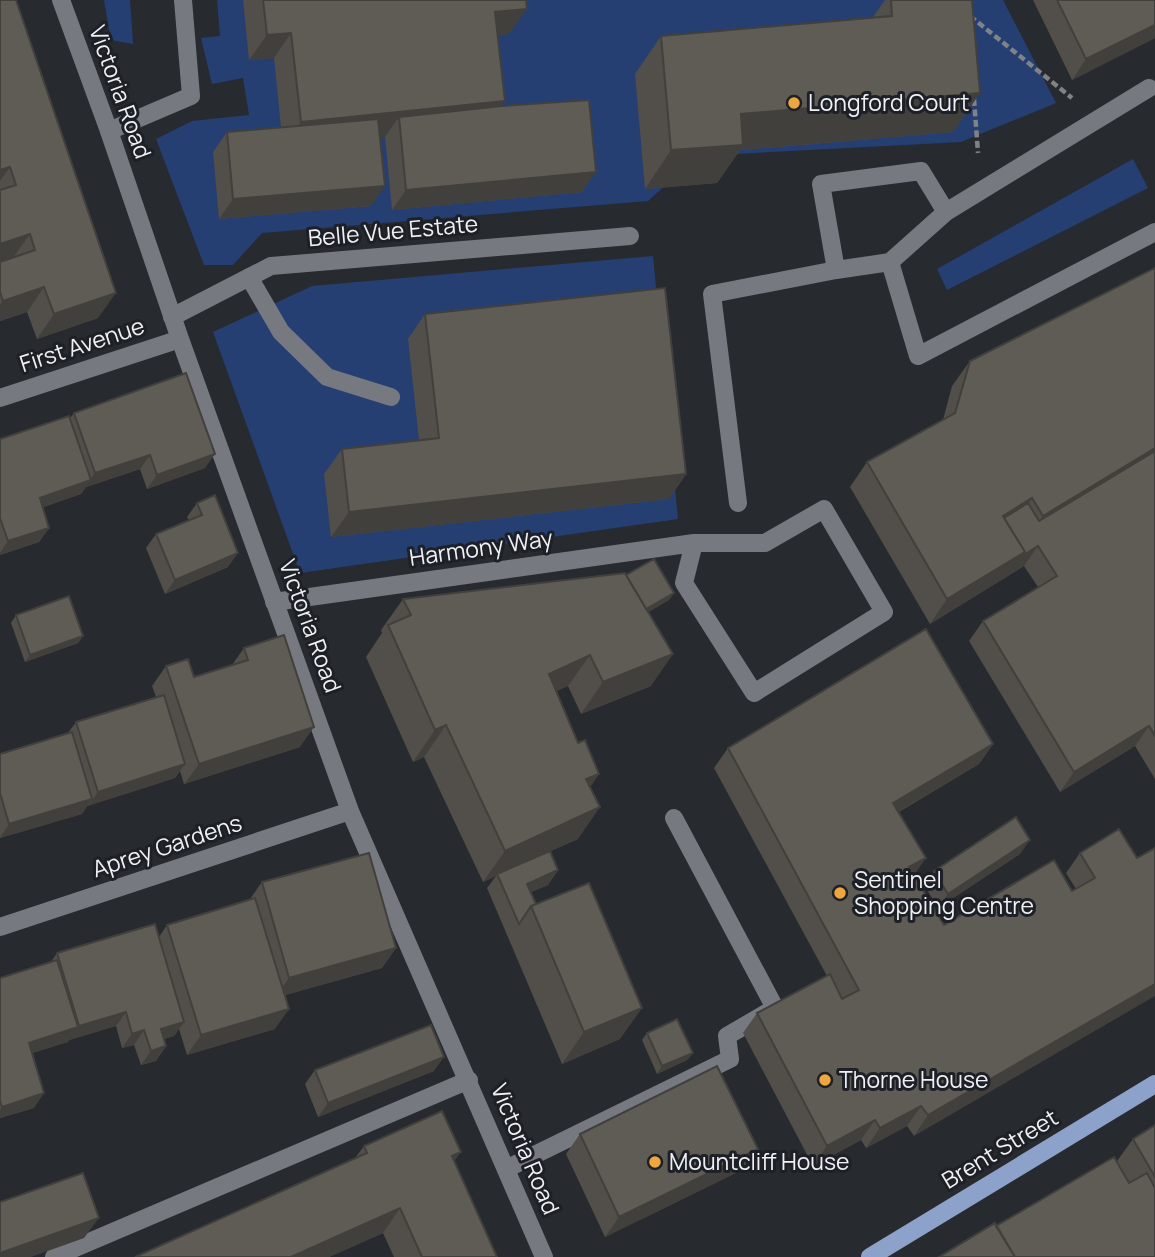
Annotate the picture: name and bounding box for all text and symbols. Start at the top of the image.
street label: Victoria Road [82,21,160,163]
place label: Longford Court [808,86,969,118]
marker: Longford Court [786,95,802,111]
street label: Belle Vue Estate [307,207,479,253]
street label: First Avenue [15,309,148,379]
street label: Harmony Way [407,521,555,573]
street label: Victoria Road [272,555,350,697]
street label: Aprey Gardens [88,806,246,884]
place label: Sentinel Shopping Centre [854,863,1034,921]
marker: Sentinel Shopping Centre [832,885,848,901]
place label: Thorne House [839,1063,988,1095]
marker: Thorne House [817,1072,833,1088]
street label: Victoria Road [484,1078,568,1219]
street label: Brent Street [935,1101,1064,1195]
place label: Mountcliff House [669,1145,850,1177]
marker: Mountcliff House [647,1154,663,1170]

